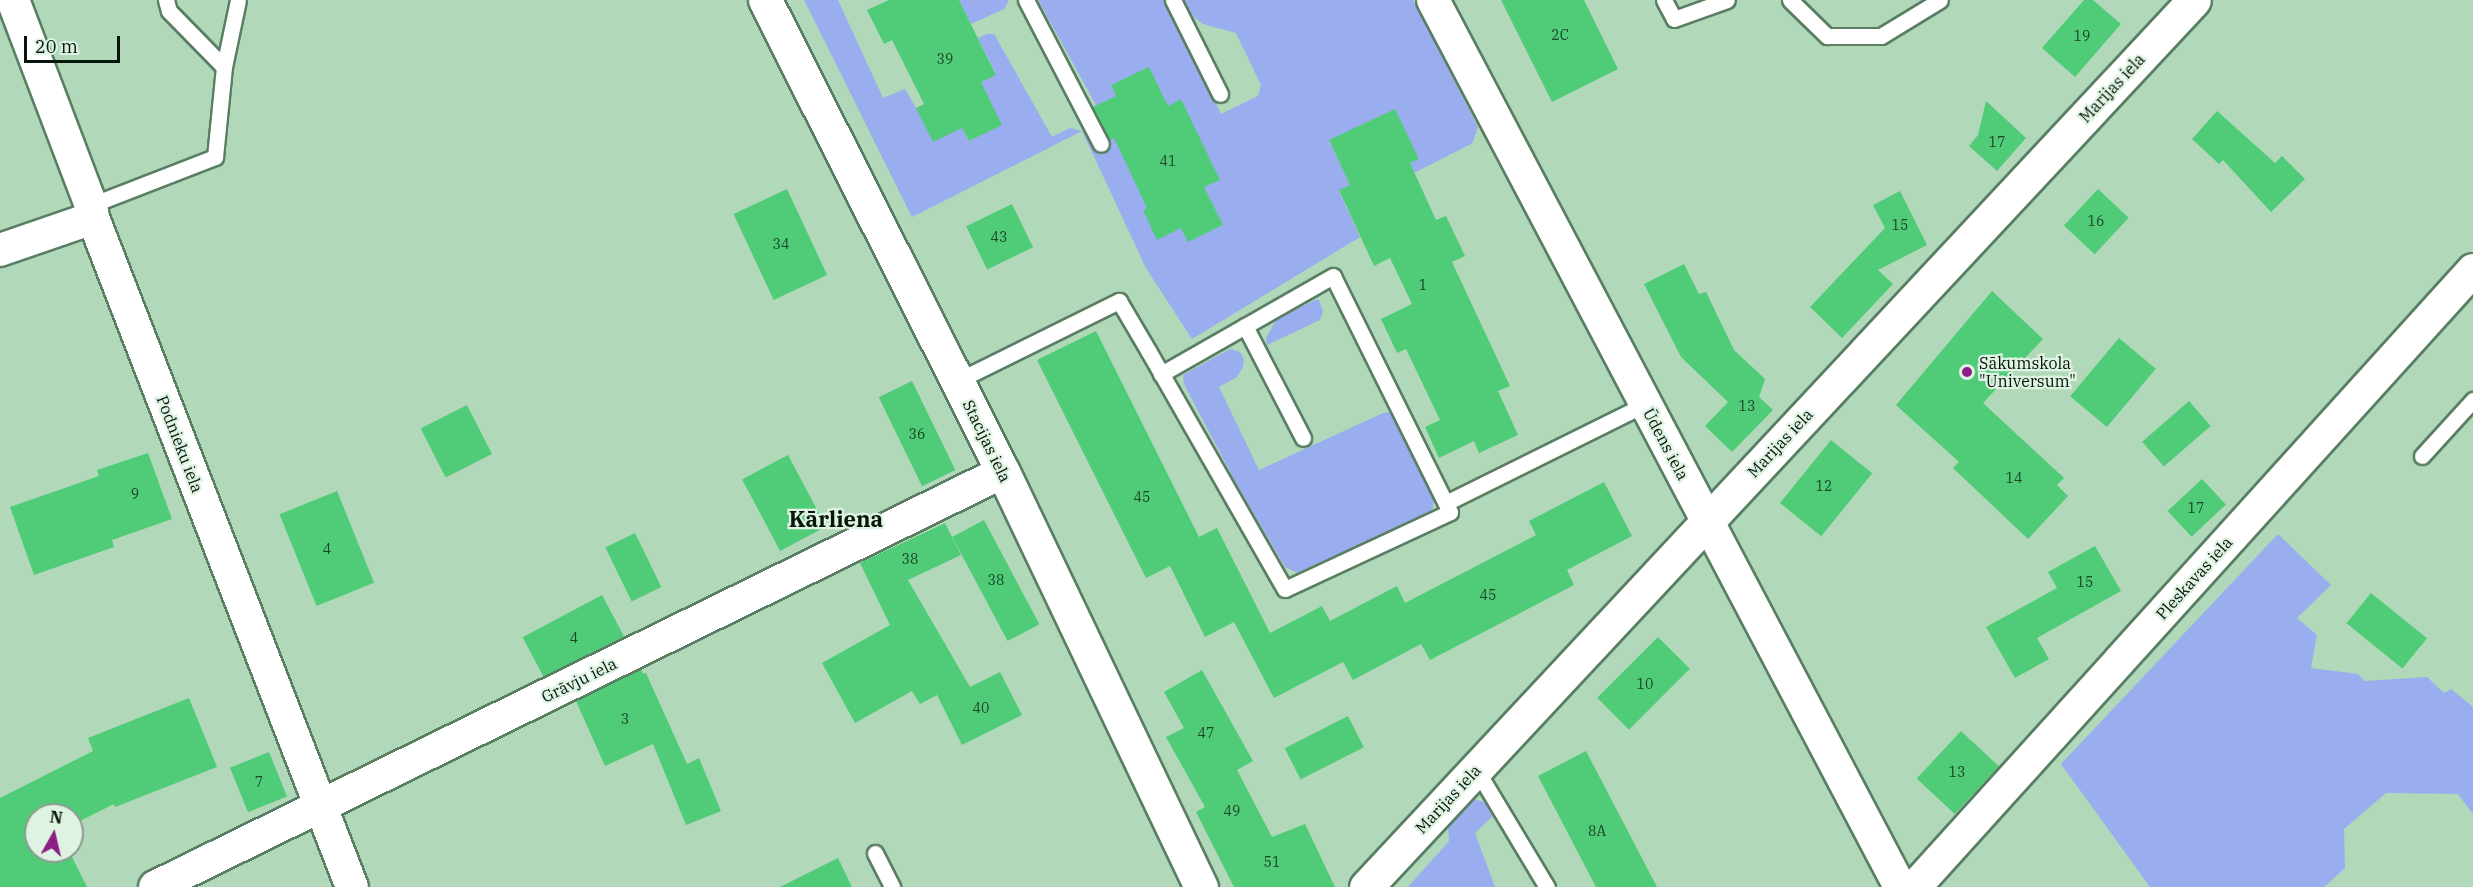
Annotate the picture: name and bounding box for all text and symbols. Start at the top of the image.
scale bar [27,24,123,62]
house number: 2C [1551,27,1569,43]
house number: 19 [2074,28,2090,44]
text: 20 m [35,35,78,58]
street label: Marijas iela [2075,50,2149,126]
house number: 39 [937,51,953,67]
house number: 17 [1989,134,2005,150]
house number: 41 [1160,153,1176,169]
house number: 16 [2088,213,2104,229]
house number: 15 [1892,217,1908,233]
house number: 43 [991,229,1007,245]
house number: 34 [773,236,789,252]
house number: 1 [1419,277,1427,293]
place label: Sākumskola "Universum" [1979,353,2076,391]
marker: Sākumskola "Universum" [1960,365,1974,379]
street label: Podnieku iela [153,393,207,495]
street label: Stacijas iela [959,397,1015,485]
house number: 13 [1739,398,1755,414]
street label: Ūdens iela [1639,405,1693,483]
street label: Marijas iela [1743,405,1817,481]
house number: 36 [909,426,925,442]
house number: 14 [2006,470,2022,486]
house number: 12 [1816,478,1832,494]
house number: 9 [131,486,139,502]
house number: 45 [1134,489,1150,505]
house number: 17 [2188,500,2204,516]
district label: Kārliena [789,506,883,532]
street label: Pleskavas iela [2152,533,2236,623]
house number: 4 [323,541,331,557]
house number: 38 [902,551,918,567]
house number: 38 [988,572,1004,588]
house number: 15 [2077,574,2093,590]
house number: 45 [1480,587,1496,603]
house number: 4 [570,630,578,646]
street label: Grāvju iela [538,654,620,706]
house number: 10 [1637,676,1653,692]
house number: 40 [973,700,989,716]
house number: 3 [621,711,629,727]
house number: 47 [1198,725,1214,741]
street label: Marijas iela [1411,761,1485,837]
house number: 13 [1949,764,1965,780]
house number: 7 [255,774,263,790]
north arrow [24,803,84,863]
house number: 49 [1224,803,1240,819]
text: N [49,806,64,828]
house number: 8A [1588,823,1606,839]
house number: 51 [1264,854,1280,870]

